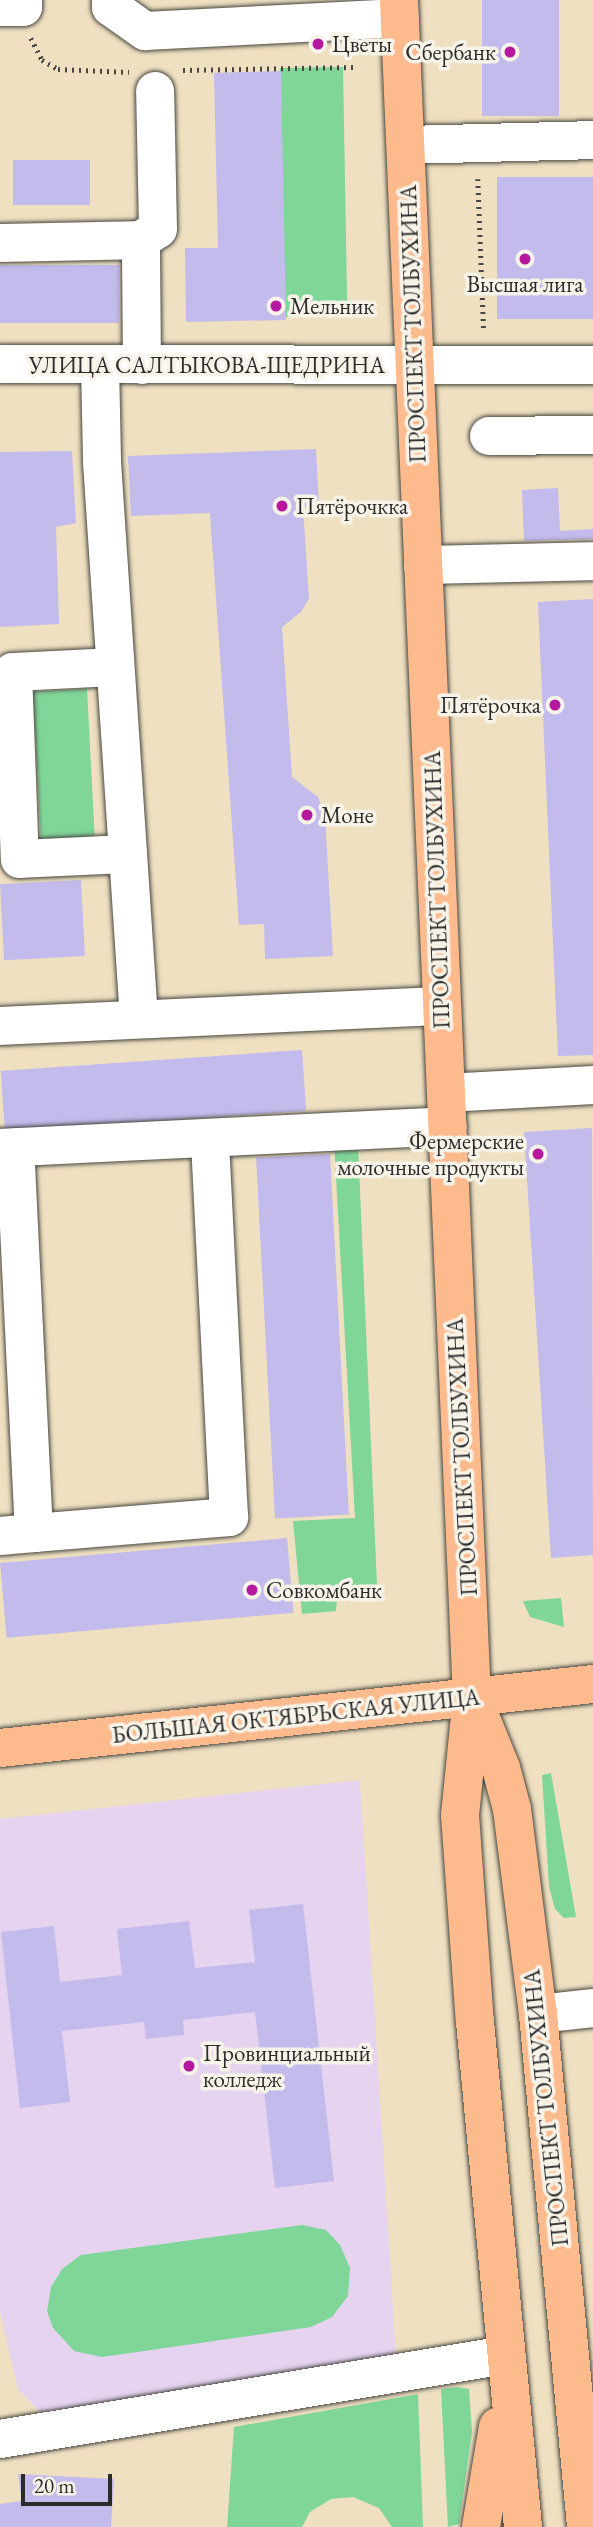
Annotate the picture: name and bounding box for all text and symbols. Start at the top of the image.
place label: Цветы [332,30,392,58]
marker: Цветы [310,36,326,52]
place label: Сбербанк [405,38,496,66]
marker: Сбербанк [502,44,518,60]
street label: ПРОСПЕКТ ТОЛБУХИНА [394,184,432,464]
marker: Высшая лига [517,251,533,267]
place label: Высшая лига [466,270,584,298]
place label: Мельник [290,292,374,320]
marker: Мельник [268,298,284,314]
street label: УЛИЦА САЛТЫКОВА-ЩЕДРИНА [29,351,385,379]
place label: Пятёрочкка [296,492,408,520]
marker: Пятёрочкка [274,498,290,514]
place label: Пятёрочка [440,691,541,719]
marker: Пятёрочка [547,697,563,713]
street label: ПРОСПЕКТ ТОЛБУХИНА [418,750,456,1030]
place label: Моне [321,801,374,829]
marker: Моне [299,807,315,823]
place label: Фермерские молочные продукты [337,1127,524,1181]
marker: Фермерские молочные продукты [530,1146,546,1162]
street label: ПРОСПЕКТ ТОЛБУХИНА [441,1317,483,1597]
place label: Совкомбанк [266,1576,382,1604]
marker: Совкомбанк [244,1582,260,1598]
street label: БОЛЬШАЯ ОКТЯБРЬСКАЯ УЛИЦА [111,1683,481,1749]
street label: ПРОСПЕКТ ТОЛБУХИНА [518,1968,574,2248]
place label: Провинциальный колледж [203,2039,371,2093]
marker: Провинциальный колледж [181,2058,197,2074]
scale bar [24,2460,116,2504]
text: 20 m [34,2472,75,2499]

